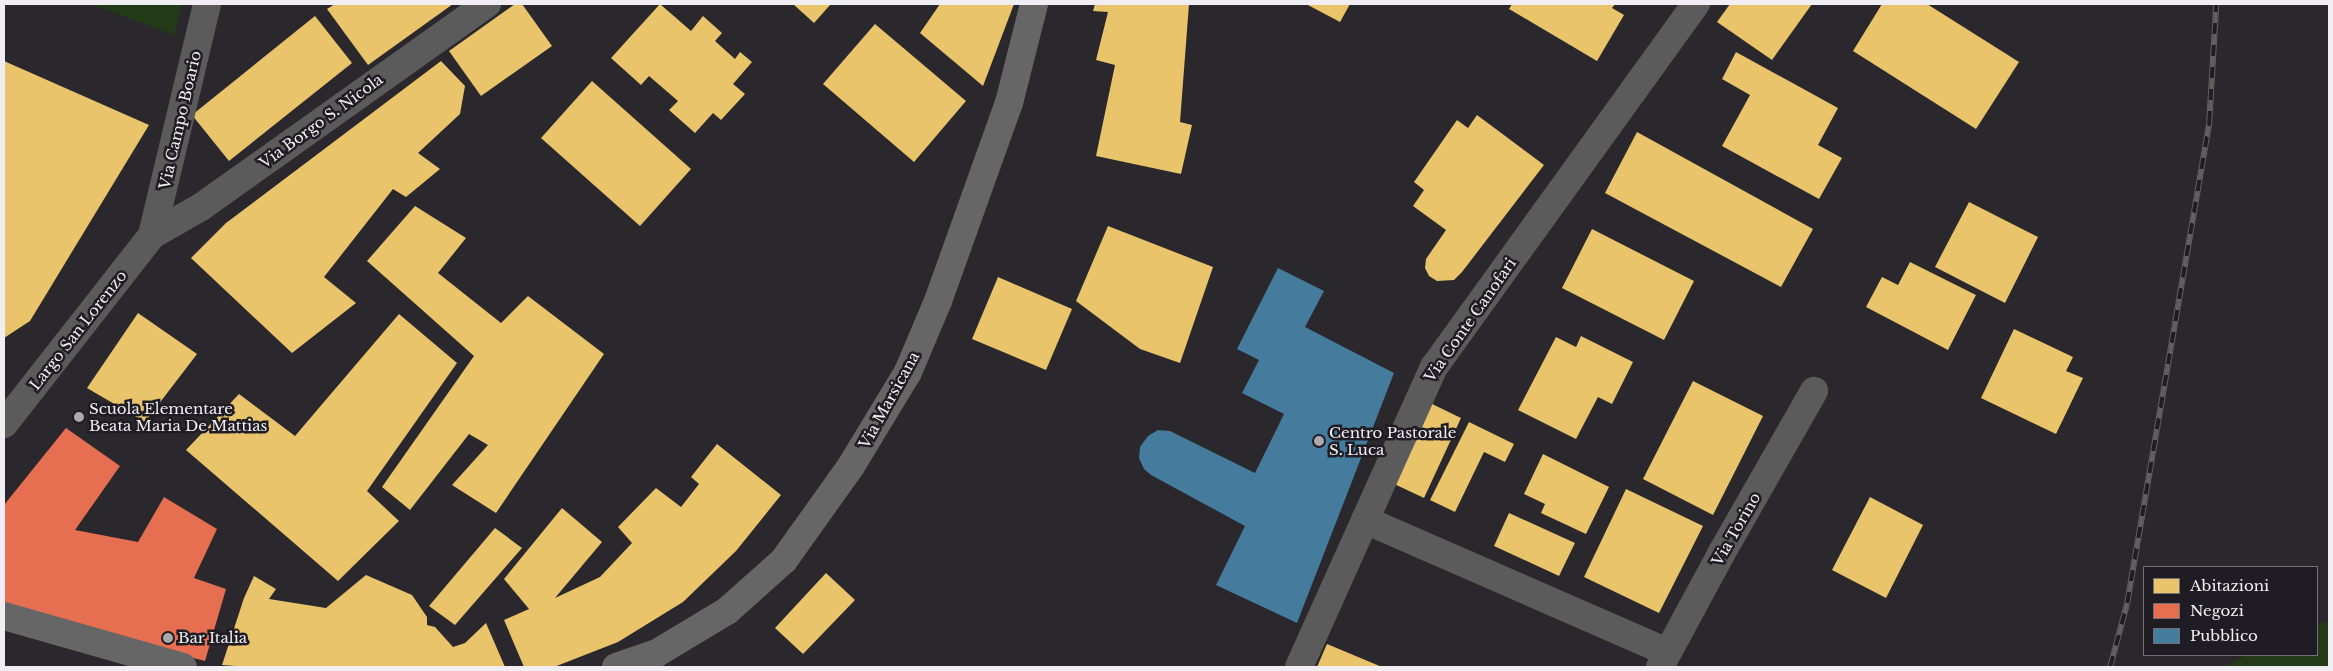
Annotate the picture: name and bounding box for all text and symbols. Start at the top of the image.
street label: Via Campo Boario [155,49,205,191]
street label: Via Borgo S. Nicola [256,70,386,172]
street label: Via Conte Canofari [1420,254,1520,386]
street label: Largo San Lorenzo [26,267,130,393]
street label: Via Marsicana [855,348,923,452]
place label: Scuola Elementare Beata Maria De Mattias [89,399,268,434]
marker: Scuola Elementare Beata Maria De Mattias [73,411,85,423]
place label: Centro Pastorale S. Luca [1329,423,1456,458]
marker: Centro Pastorale S. Luca [1313,435,1325,447]
street label: Via Torino [1708,489,1764,569]
legend [2143,566,2318,656]
text: Abitazioni [2190,576,2269,595]
text: Negozi [2190,601,2244,620]
text: Pubblico [2190,626,2258,645]
place label: Bar Italia [178,629,248,647]
marker: Bar Italia [162,632,174,644]

